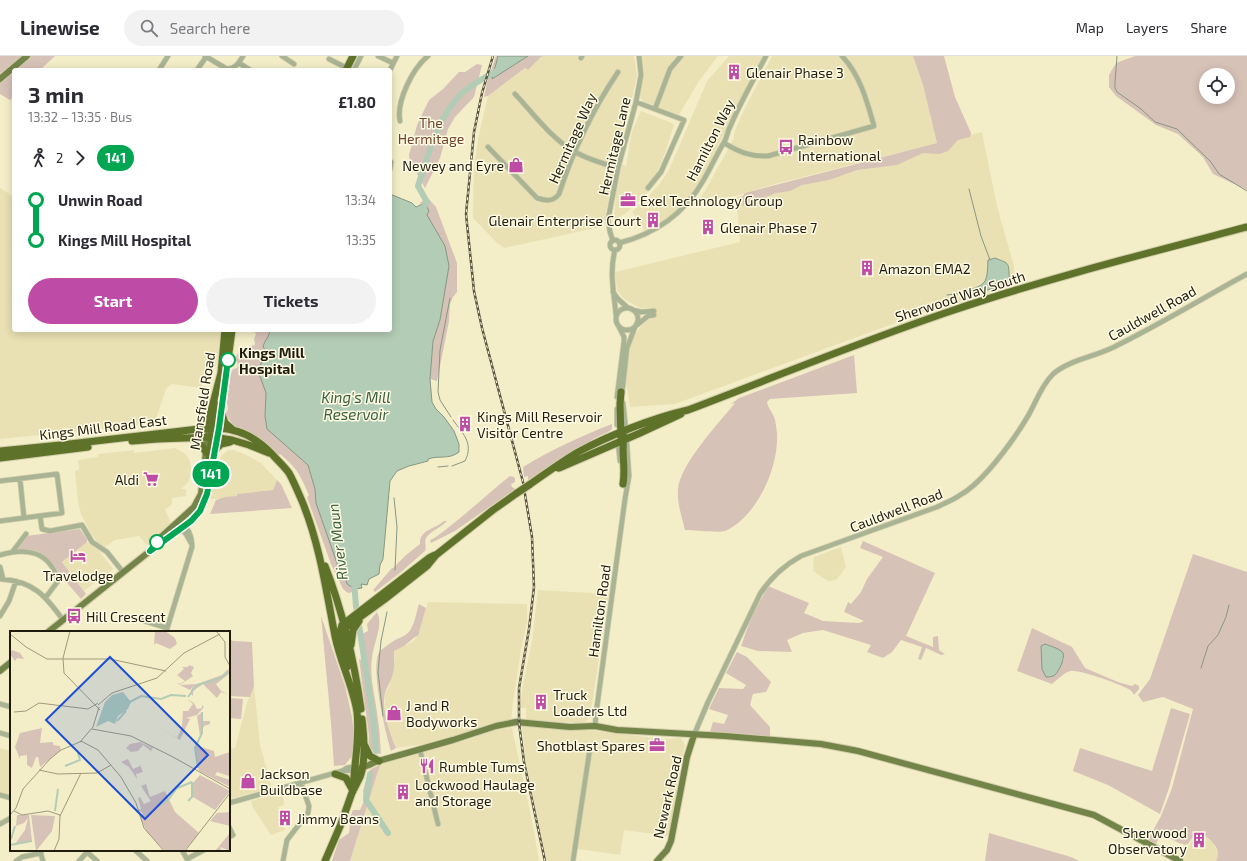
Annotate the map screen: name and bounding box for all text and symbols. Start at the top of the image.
search box [124,10,404,46]
text: Linewise [20,16,100,39]
icon: search [138,17,160,39]
text: Search here [170,19,250,37]
text: Map [1076,19,1104,36]
text: Layers [1126,19,1168,36]
text: Share [1190,19,1227,36]
building icon: Glenair Phase 3 [725,63,743,81]
place label: Glenair Phase 3 [746,64,844,81]
map controls [1199,68,1235,104]
button: locate [1199,68,1235,104]
text: 3 min [28,81,84,107]
street label: Hermitage Way [544,89,600,186]
text: £1.80 [338,93,376,111]
street label: Hermitage Lane [594,95,634,197]
street label: Hamilton Way [682,96,738,184]
text: 13:32 – 13:35 · Bus [28,109,132,125]
park label: The Hermitage [398,114,464,147]
place label: Rainbow International [798,131,882,164]
bus stop icon: Rainbow International [777,138,795,156]
icon: walk [28,147,50,169]
icon: forward [69,147,91,169]
text: 141 [105,149,126,166]
text: 2 [56,150,63,166]
shop icon: Newey and Eyre [507,156,525,174]
place label: Newey and Eyre [402,157,504,174]
text: Unwin Road [58,191,142,209]
office icon: Exel Technology Group [619,191,637,209]
text: 13:34 [345,192,376,208]
place label: Exel Technology Group [640,192,783,209]
building icon: Glenair Enterprise Court [644,211,662,229]
place label: Glenair Enterprise Court [489,212,641,229]
building icon: Glenair Phase 7 [699,218,717,236]
place label: Glenair Phase 7 [720,219,817,236]
text: Kings Mill Hospital [58,231,191,249]
text: 13:35 [346,232,376,248]
building icon: Amazon EMA2 [858,259,876,277]
place label: Amazon EMA2 [879,260,971,277]
street label: Sherwood Way South [893,267,1027,325]
button: Start [28,278,198,324]
button: Tickets [206,278,376,324]
street label: Cauldwell Road [1105,282,1199,344]
place label: Kings Mill Hospital [239,344,305,377]
street label: Mansfield Road [186,351,218,451]
marker: Kings Mill Hospital [220,352,236,368]
water label: King's Mill Reservoir [321,388,391,423]
place label: Kings Mill Reservoir Visitor Centre [477,408,603,441]
street label: Kings Mill Road East [38,411,168,443]
building icon: Kings Mill Reservoir Visitor Centre [456,415,474,433]
line badge: 141 [188,461,234,487]
text: 141 [200,465,222,482]
supermarket icon: Aldi [142,470,160,488]
place label: Aldi [115,471,139,488]
street label: Cauldwell Road [847,484,945,536]
water label: River Maun [323,503,351,581]
unlabelled marker [149,534,165,550]
hotel icon: Travelodge [69,547,87,565]
street label: Hamilton Road [584,563,614,659]
place label: Travelodge [43,567,113,584]
bus stop icon: Hill Crescent [65,607,83,625]
place label: Hill Crescent [86,608,166,625]
inset map [10,631,230,851]
place label: Truck Loaders Ltd [553,686,627,719]
building icon: Truck Loaders Ltd [532,693,550,711]
place label: J and R Bodyworks [406,697,477,730]
shop icon: J and R Bodyworks [385,704,403,722]
office icon: Shotblast Spares [648,736,666,754]
place label: Shotblast Spares [537,737,645,754]
street label: Newark Road [649,754,685,840]
restaurant icon: Rumble Tums [418,757,436,775]
place label: Rumble Tums [439,758,525,775]
place label: Jackson Buildbase [260,765,323,798]
shop icon: Jackson Buildbase [239,772,257,790]
place label: Lockwood Haulage and Storage [415,776,535,809]
building icon: Lockwood Haulage and Storage [394,783,412,801]
building icon: Jimmy Beans [276,809,294,827]
place label: Jimmy Beans [297,810,379,827]
place label: Sherwood Observatory [1108,824,1188,857]
building icon: Sherwood Observatory [1190,831,1208,849]

